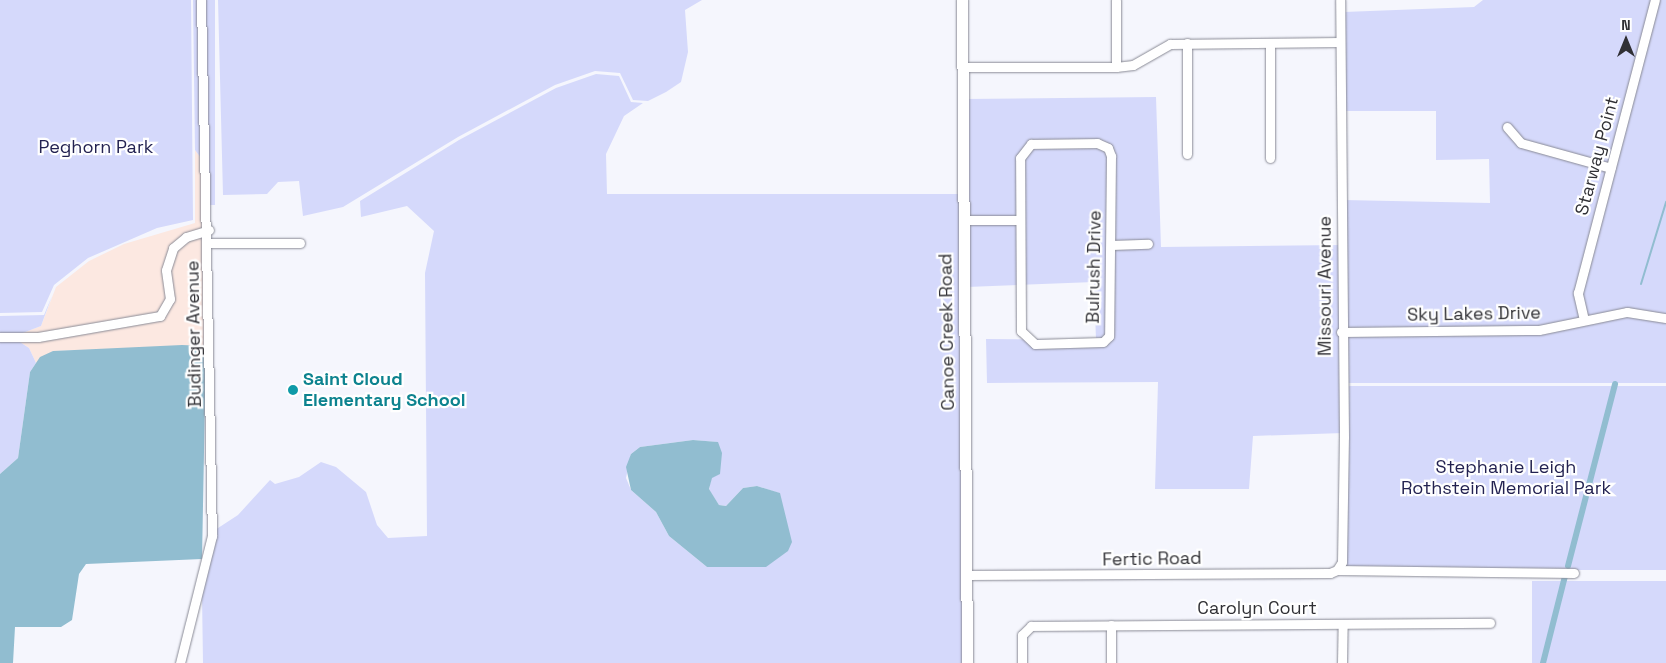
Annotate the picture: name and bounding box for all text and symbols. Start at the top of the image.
north arrow [1601,15,1651,65]
text: N [1621,16,1631,34]
street label: Starway Point [1571,95,1623,217]
park label: Peghorn Park [39,136,153,158]
street label: Bulrush Drive [1082,210,1106,324]
street label: Missouri Avenue [1314,216,1336,356]
street label: Canoe Creek Road [935,253,959,411]
street label: Budinger Avenue [182,260,206,408]
street label: Sky Lakes Drive [1407,302,1541,326]
place label: Saint Cloud Elementary School [303,369,466,412]
marker: Saint Cloud Elementary School [287,384,299,396]
park label: Stephanie Leigh Rothstein Memorial Park [1401,457,1611,499]
street label: Fertic Road [1102,547,1202,571]
street label: Carolyn Court [1197,597,1317,619]

